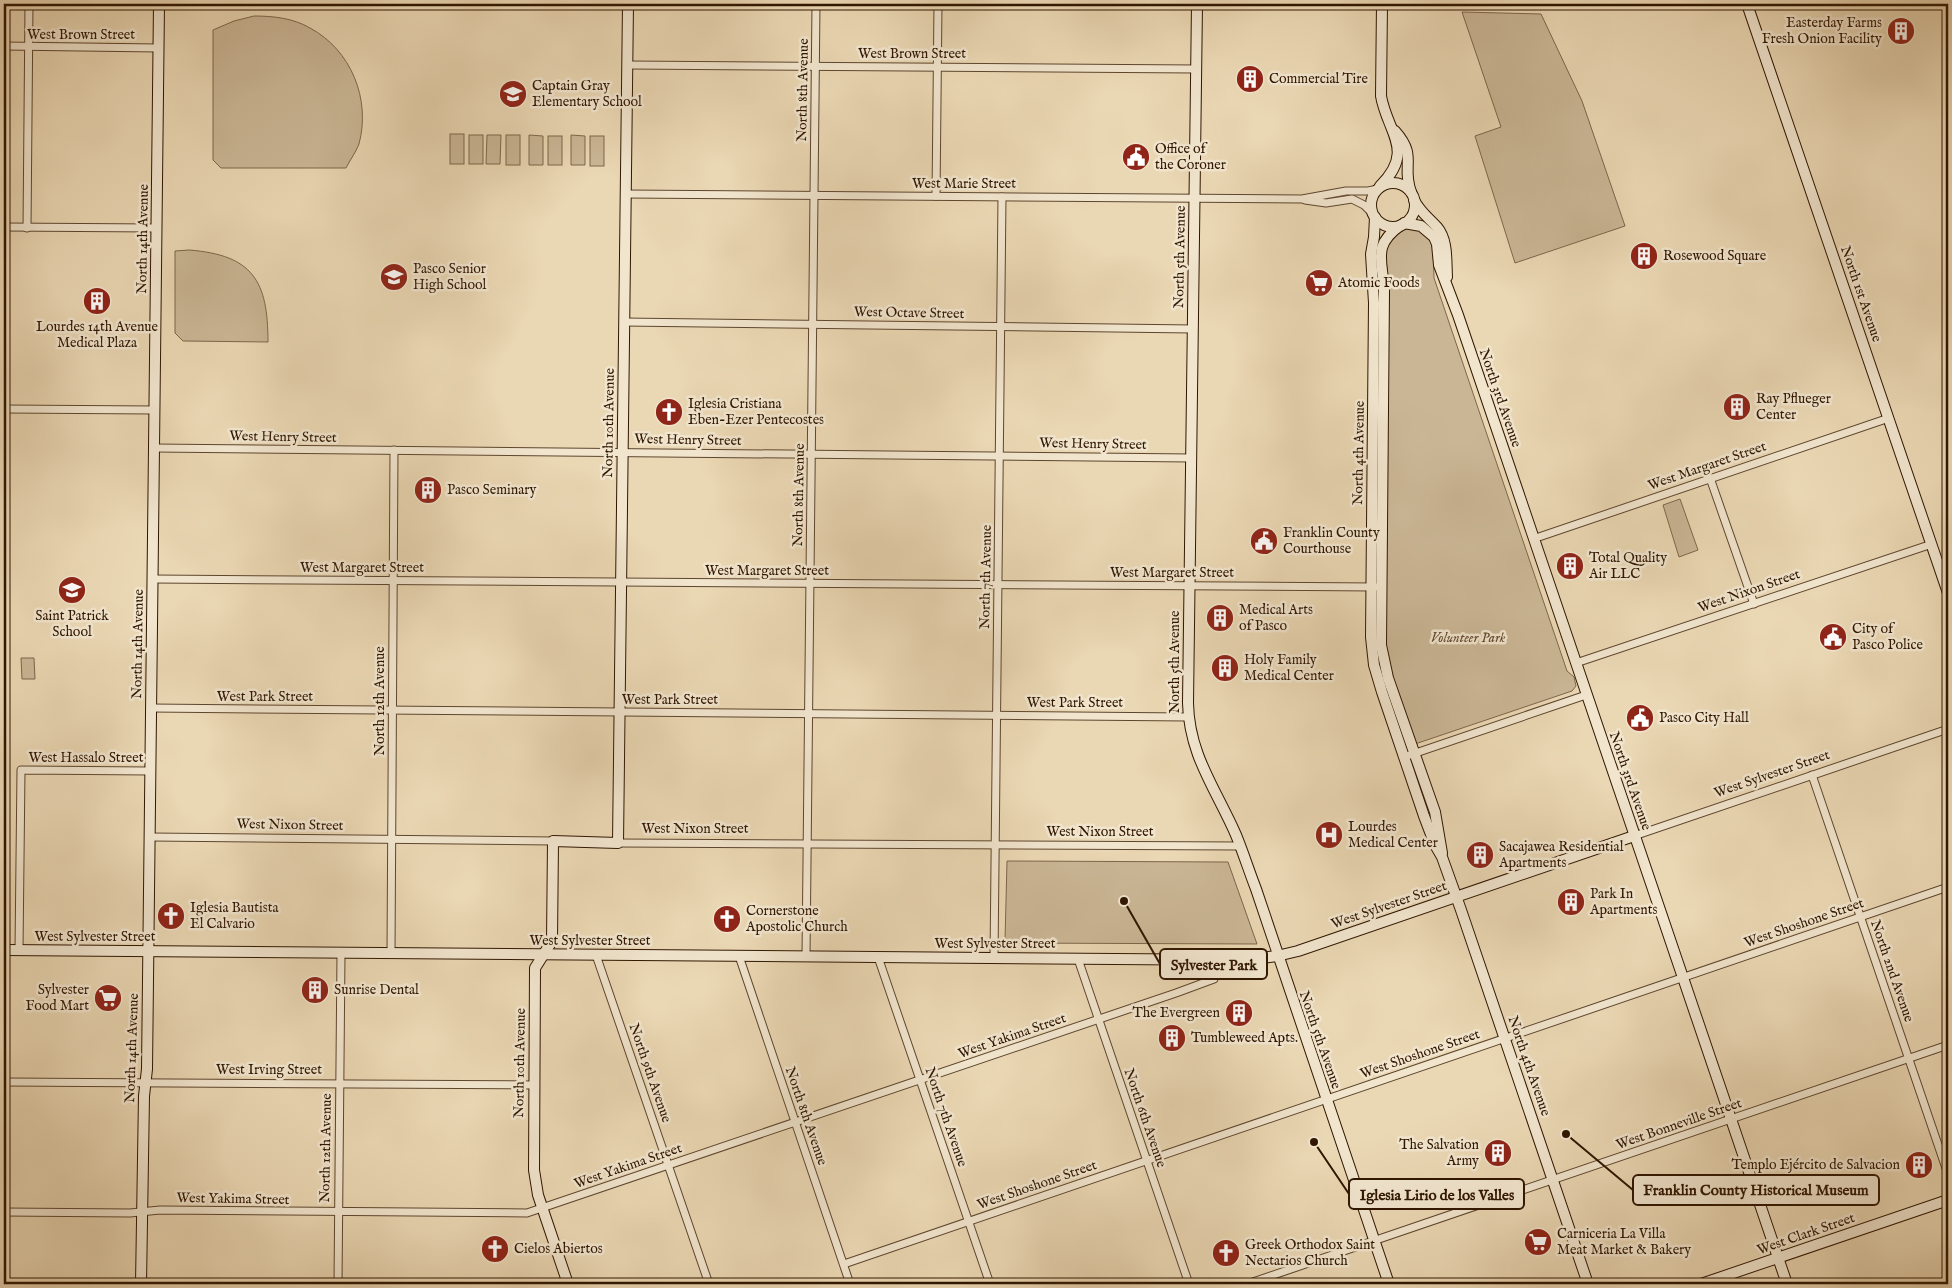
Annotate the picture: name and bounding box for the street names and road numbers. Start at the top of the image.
street label: West Brown Street [27,26,135,44]
street label: North 8th Avenue [793,38,813,142]
street label: West Brown Street [858,45,966,63]
street label: West Marie Street [912,175,1016,193]
street label: North 14th Avenue [133,183,153,294]
street label: North 5th Avenue [1170,205,1190,309]
street label: North 1st Avenue [1836,244,1886,345]
street label: West Octave Street [854,303,965,323]
street label: North 3rd Avenue [1475,346,1526,450]
street label: North 10th Avenue [599,367,619,478]
street label: North 4th Avenue [1349,400,1369,505]
street label: West Henry Street [229,427,337,447]
street label: West Henry Street [634,430,742,450]
street label: West Henry Street [1039,434,1147,454]
street label: West Margaret Street [1645,437,1769,495]
street label: North 8th Avenue [789,443,809,547]
street label: North 7th Avenue [976,524,996,629]
street label: West Margaret Street [300,559,424,577]
street label: West Margaret Street [705,562,829,580]
street label: West Margaret Street [1110,564,1234,582]
street label: West Nixon Street [1695,565,1803,617]
street label: North 14th Avenue [128,588,148,699]
street label: North 5th Avenue [1166,610,1184,713]
street label: North 12th Avenue [371,646,389,756]
street label: West Park Street [217,688,313,706]
street label: West Park Street [622,691,718,709]
street label: West Park Street [1027,694,1123,712]
street label: North 3rd Avenue [1605,729,1656,833]
street label: West Sylvester Street [1712,746,1832,802]
street label: West Hassalo Street [29,749,144,767]
street label: West Nixon Street [236,815,344,835]
street label: West Nixon Street [641,820,749,838]
street label: West Nixon Street [1046,823,1154,841]
street label: West Sylvester Street [1329,877,1449,933]
street label: West Shoshone Street [1742,894,1866,952]
street label: North 2nd Avenue [1866,917,1918,1025]
street label: West Sylvester Street [35,928,156,946]
street label: West Sylvester Street [530,932,651,950]
street label: West Sylvester Street [935,935,1056,953]
street label: North 5th Avenue [1295,988,1345,1092]
street label: North 14th Avenue [121,992,143,1103]
street label: North 10th Avenue [510,1007,530,1118]
street label: West Yakima Street [956,1009,1069,1063]
street label: North 4th Avenue [1503,1014,1555,1119]
street label: North 9th Avenue [625,1021,676,1126]
street label: West Shoshone Street [1358,1025,1482,1083]
street label: West Irving Street [216,1061,322,1079]
street label: North 8th Avenue [781,1064,832,1168]
street label: North 7th Avenue [921,1065,972,1170]
street label: North 6th Avenue [1120,1066,1171,1170]
street label: North 12th Avenue [316,1093,336,1203]
street label: West Bonneville Street [1614,1094,1744,1154]
street label: West Yakima Street [572,1139,685,1193]
street label: West Shoshone Street [975,1156,1099,1214]
street label: West Yakima Street [176,1189,290,1209]
street label: West Clark Street [1755,1209,1857,1259]

